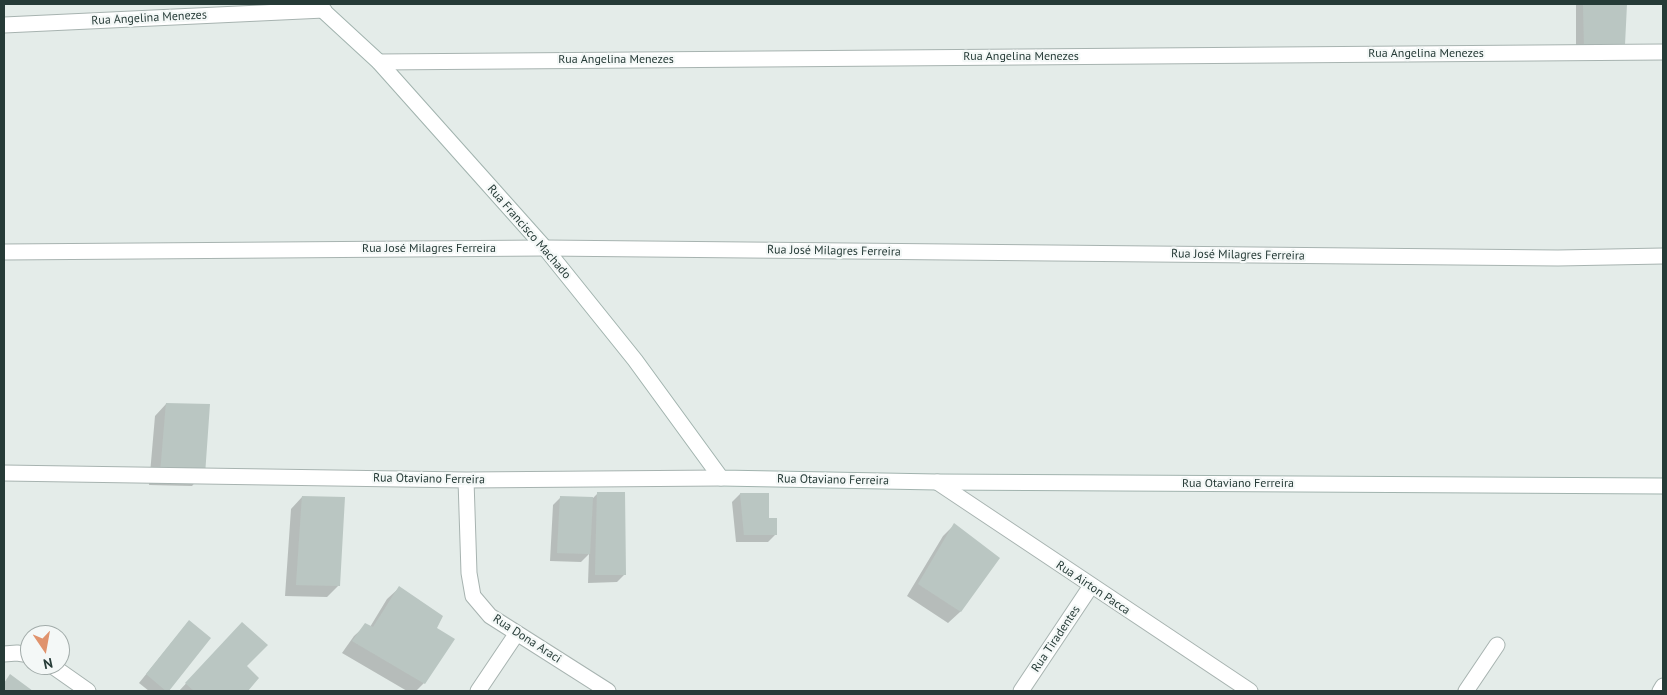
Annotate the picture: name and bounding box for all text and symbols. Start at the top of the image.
street label: Rua Angelina Menezes [91,8,207,28]
street label: Rua Angelina Menezes [1368,47,1484,61]
street label: Rua Angelina Menezes [963,50,1079,64]
street label: Rua Angelina Menezes [558,53,674,67]
street label: Rua Francisco Machado [484,182,574,282]
street label: Rua José Milagres Ferreira [362,242,496,256]
street label: Rua José Milagres Ferreira [767,243,901,259]
street label: Rua José Milagres Ferreira [1171,247,1305,263]
street label: Rua Otaviano Ferreira [373,471,485,487]
street label: Rua Otaviano Ferreira [777,472,889,488]
street label: Rua Otaviano Ferreira [1182,477,1294,491]
street label: Rua Airton Pacca [1053,558,1133,618]
street label: Rua Tiradentes [1029,603,1083,675]
street label: Rua Dona Araci [490,612,564,666]
north arrow [20,625,70,675]
text: N [42,654,54,673]

